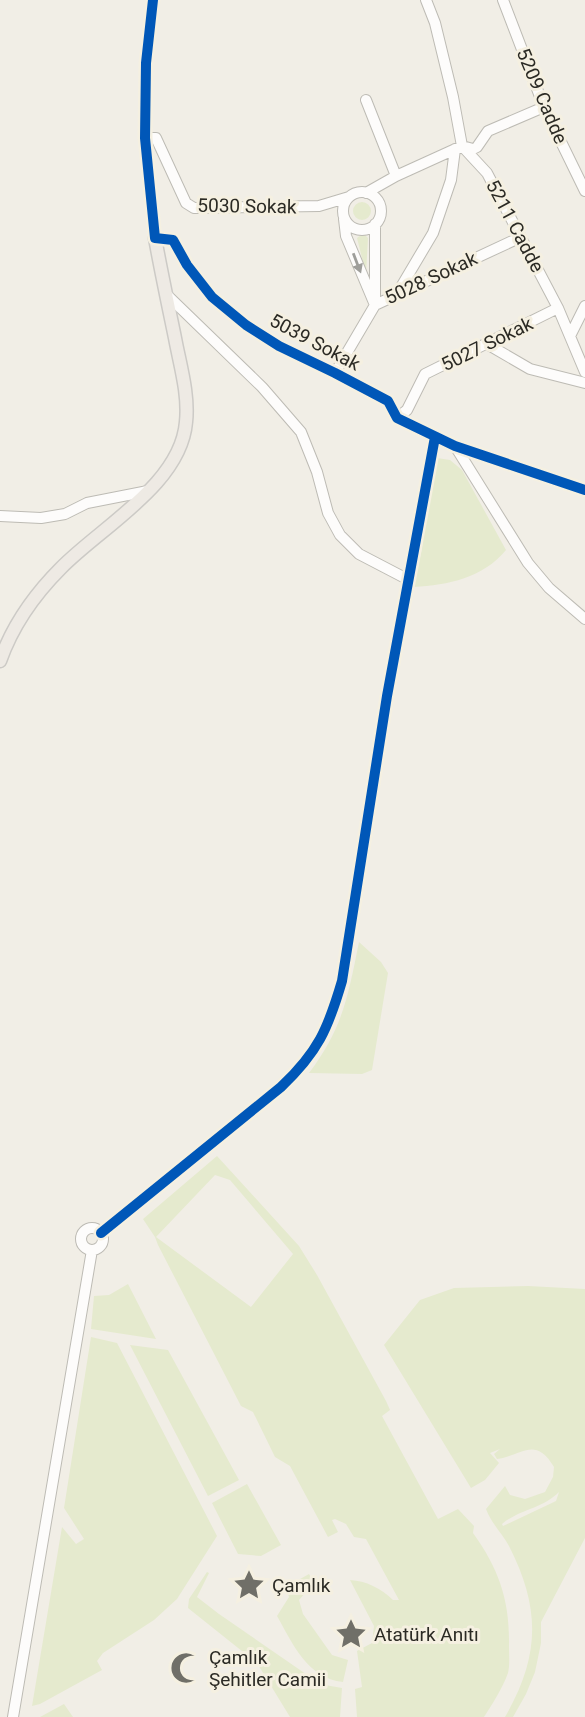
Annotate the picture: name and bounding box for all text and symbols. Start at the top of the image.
street label: 5209 Cadde [512,45,572,147]
street label: 5211 Cadde [481,176,549,276]
street label: 5030 Sokak [197,194,297,218]
street label: 5028 Sokak [381,246,481,309]
one-way arrow [351,252,362,273]
street label: 5039 Sokak [266,309,364,376]
street label: 5027 Sokak [437,312,537,376]
place icon: Çamlık [232,1568,266,1602]
place label: Çamlık [272,1574,331,1597]
place icon: Atatürk Anıtı [334,1617,368,1651]
place label: Atatürk Anıtı [374,1623,479,1646]
place label: Çamlık Şehitler Camii [209,1646,326,1691]
mosque icon: Çamlık Şehitler Camii [169,1651,203,1685]

